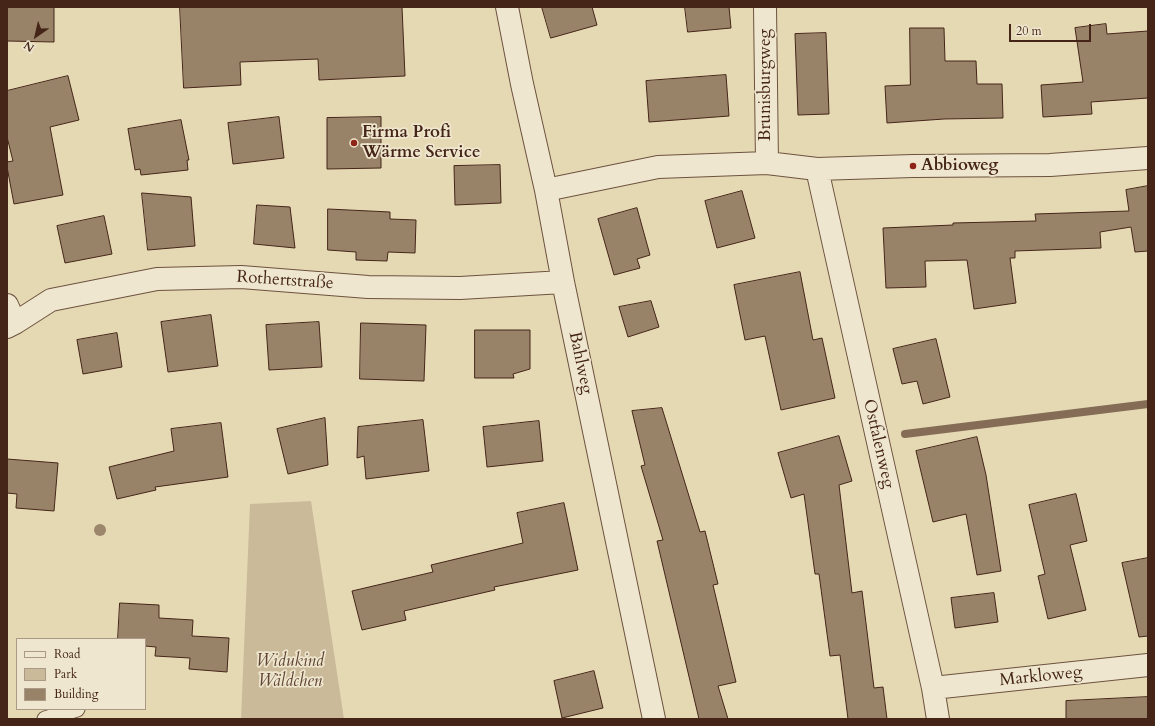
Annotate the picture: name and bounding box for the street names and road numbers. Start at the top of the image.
street label: Brunisburgweg [756,29,776,141]
street label: Rothertstraße [236,267,334,295]
street label: Bahlweg [563,330,597,396]
street label: Ostfalenweg [858,397,898,491]
street label: Markloweg [999,663,1083,691]

